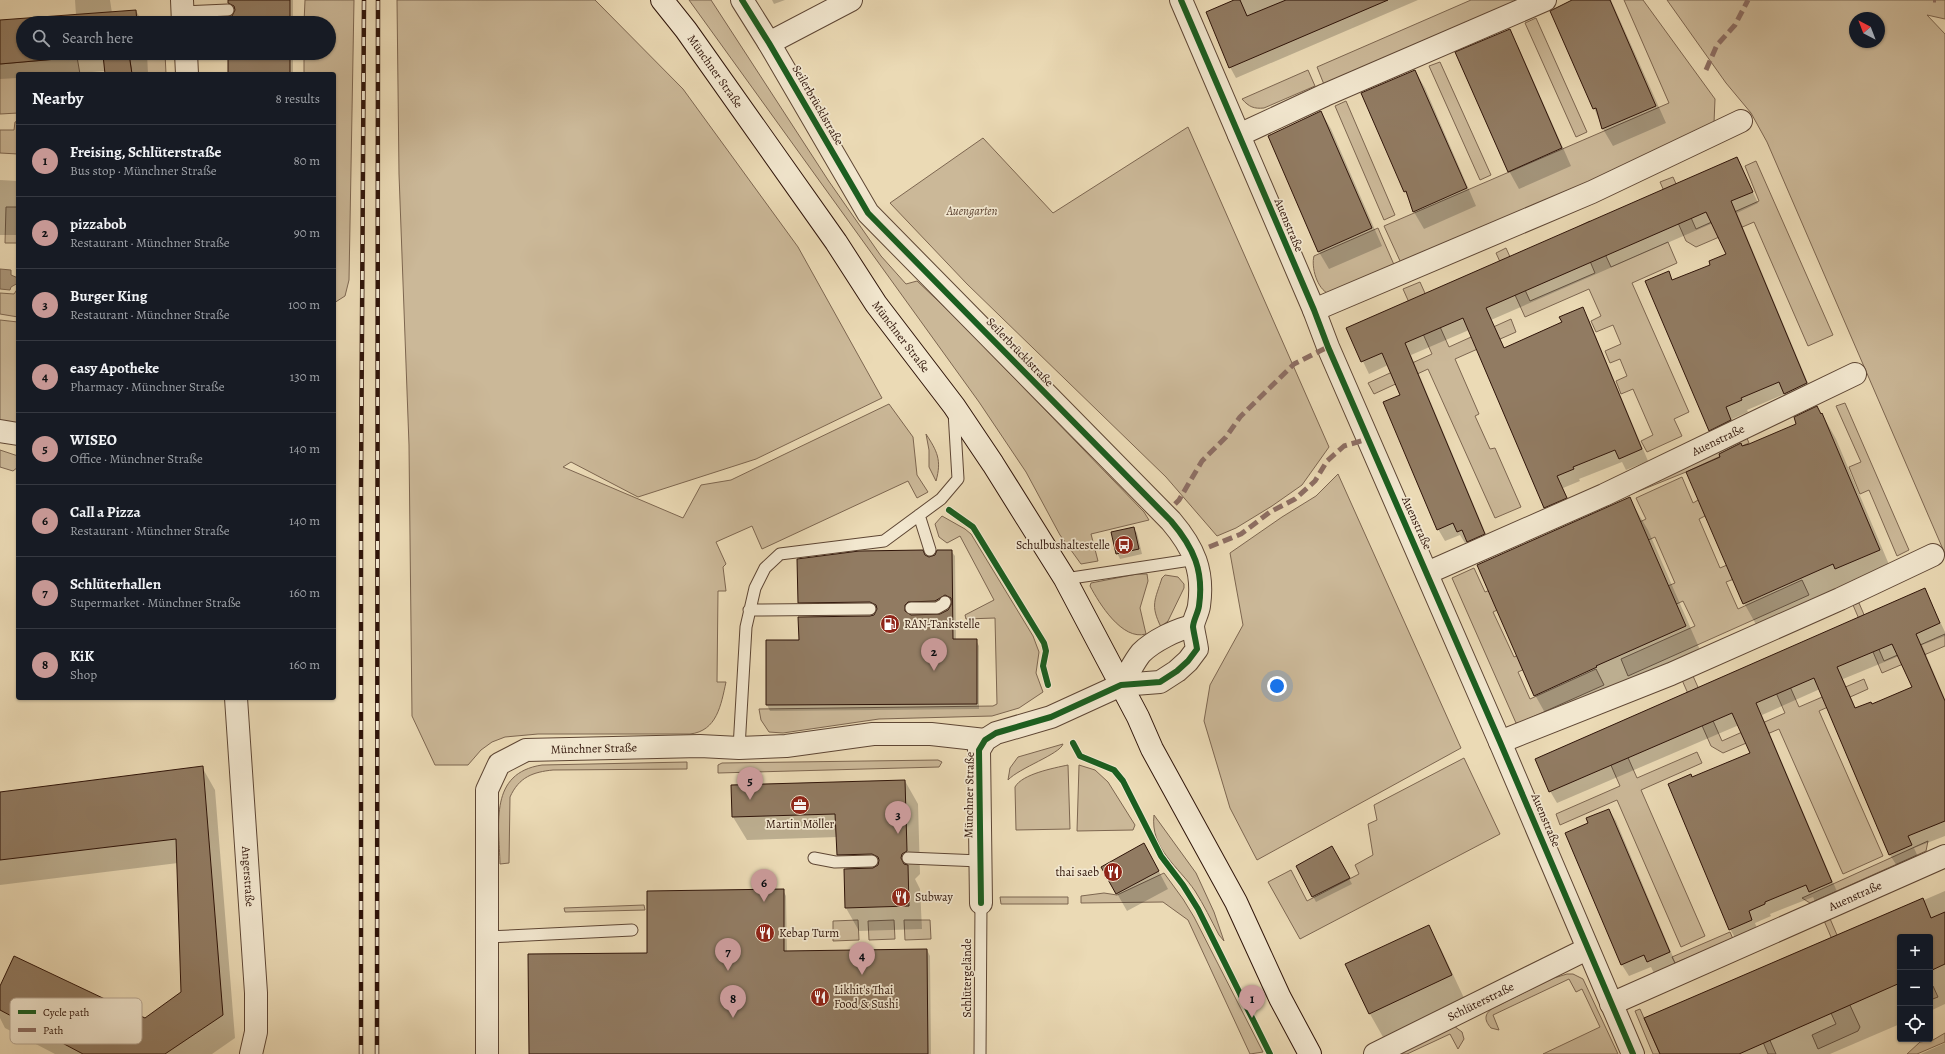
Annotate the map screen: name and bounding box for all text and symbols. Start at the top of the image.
north arrow [1849,12,1885,48]
search box [16,16,336,60]
icon: search [30,27,52,49]
text: Search here [62,28,133,48]
street label: Münchner Straße [684,31,747,111]
street label: Seilerbrücklstraße [789,62,847,148]
text: Nearby [32,87,83,110]
text: 8 results [276,90,320,107]
text: Freising, Schlüterstraße [70,142,221,162]
text: 1 [43,152,47,169]
text: 80 m [293,152,320,169]
text: Bus stop · Münchner Straße [70,162,217,179]
street label: Auenstraße [1270,195,1307,254]
park label: Auengarten [945,203,998,219]
text: pizzabob [70,214,127,234]
text: 2 [42,224,48,241]
text: 90 m [294,224,320,241]
text: Restaurant · Münchner Straße [70,234,229,251]
text: Burger King [70,286,147,306]
text: 3 [42,296,48,313]
text: 100 m [288,296,320,313]
street label: Münchner Straße [868,297,934,376]
text: Restaurant · Münchner Straße [70,306,229,323]
street label: Seilerbrücklstraße [983,314,1057,390]
text: easy Apotheke [70,358,159,378]
text: 4 [42,368,48,385]
text: 130 m [290,368,320,385]
text: Pharmacy · Münchner Straße [70,378,225,395]
street label: Auenstraße [1688,421,1747,460]
text: WISEO [70,430,117,450]
text: 5 [42,440,48,457]
text: 140 m [289,440,320,457]
text: Office · Münchner Straße [70,450,203,467]
street label: Auenstraße [1398,493,1436,552]
text: Call a Pizza [70,502,141,522]
text: 6 [42,512,48,529]
text: 140 m [289,512,320,529]
text: Restaurant · Münchner Straße [70,522,229,539]
bus stop icon: Schulbushaltestelle [1113,534,1135,556]
place label: Schulbushaltestelle [1016,537,1110,553]
text: Schlüterhallen [70,574,161,594]
text: 7 [42,584,48,601]
text: 160 m [289,584,320,601]
text: Supermarket · Münchner Straße [70,594,241,611]
fuel station icon: RAN-Tankstelle [879,613,901,635]
place label: RAN-Tankstelle [904,616,980,632]
pin: 2 [921,638,947,671]
text: KiK [70,646,94,666]
text: 8 [42,656,48,673]
text: 160 m [289,656,320,673]
text: Shop [70,666,97,683]
your location [1267,676,1287,696]
street label: Münchner Straße [551,739,637,757]
street label: Münchner Straße [960,752,978,838]
pin: 5 [737,767,763,800]
street label: Auenstraße [1527,790,1564,849]
office icon: Martin Möller [789,794,811,816]
pin: 3 [885,801,911,834]
place label: Martin Möller [766,816,835,832]
street label: Angerstraße [238,845,258,907]
restaurant icon: thai saeb [1102,861,1124,883]
place label: thai saeb [1055,864,1099,880]
pin: 6 [751,869,777,902]
street label: Auenstraße [1825,877,1884,915]
restaurant icon: Subway [890,886,912,908]
place label: Subway [915,889,953,905]
restaurant icon: Kebap Turm [754,922,776,944]
place label: Kebap Turm [779,925,839,941]
map controls [1897,934,1933,1042]
button: + [1897,934,1933,970]
pin: 7 [715,938,741,971]
street label: Schlütergelände [959,938,975,1018]
pin: 4 [849,942,875,975]
button: − [1897,970,1933,1006]
street label: Schlüterstraße [1445,978,1517,1025]
place label: Likhit's Thai Food & Sushi [834,982,899,1012]
pin: 8 [720,985,746,1018]
pin: 1 [1239,985,1265,1018]
restaurant icon: Likhit's Thai Food & Sushi [809,986,831,1008]
legend [10,998,142,1044]
text: Cycle path [43,1005,90,1020]
button: locate [1897,1006,1933,1042]
text: Path [43,1023,64,1038]

